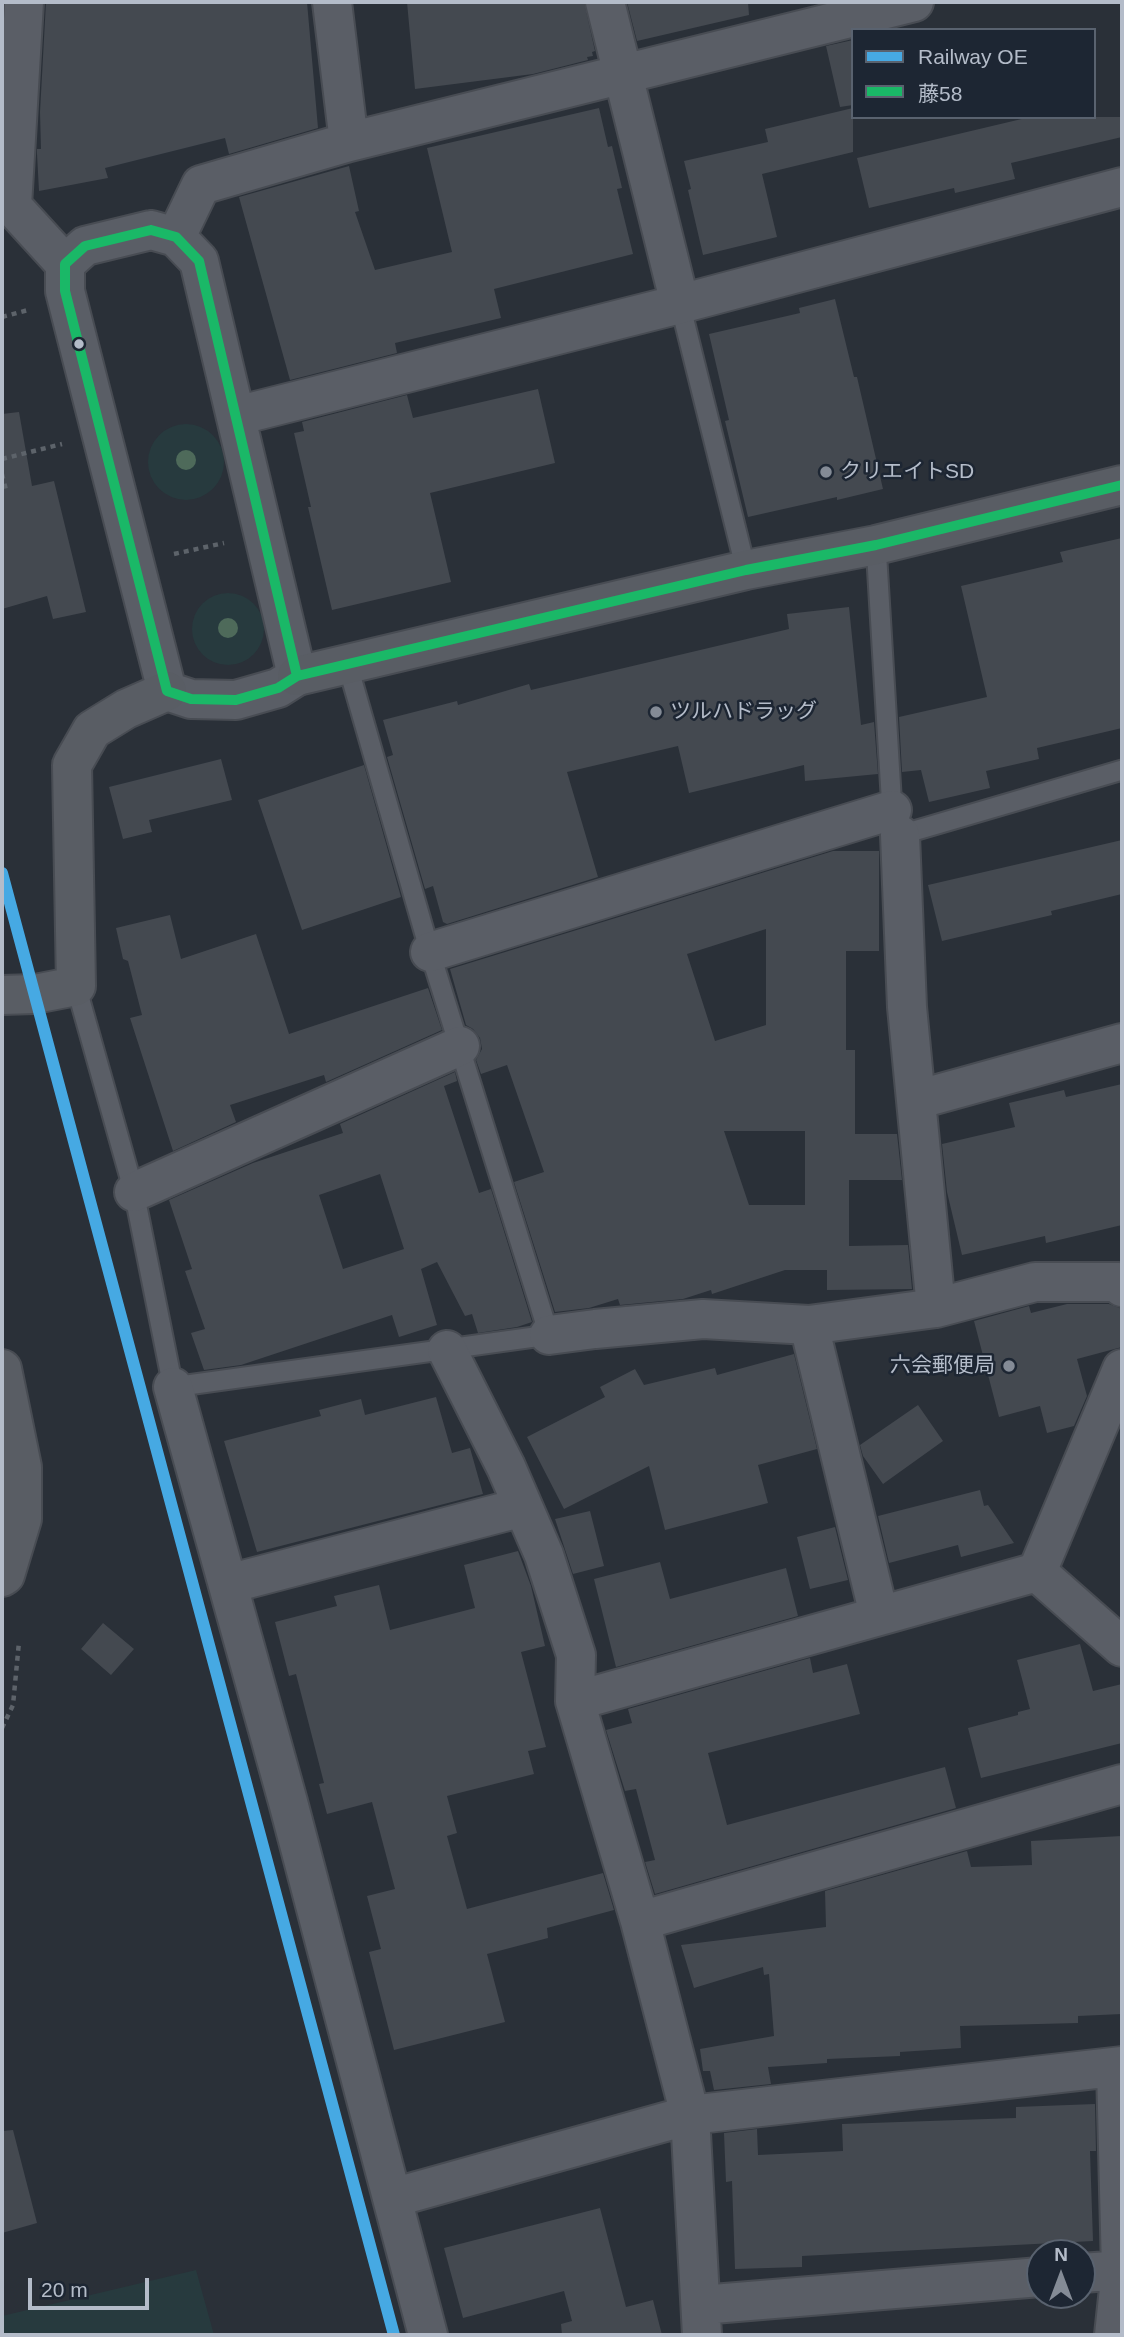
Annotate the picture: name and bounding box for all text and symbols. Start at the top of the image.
legend [851,28,1096,119]
text: Railway OE [918,45,1028,68]
text: 藤58 [918,82,962,105]
unlabelled marker [72,337,86,351]
place label: クリエイトSD [840,459,974,485]
marker: クリエイトSD [818,464,834,480]
place label: ツルハドラッグ [670,699,817,725]
marker: ツルハドラッグ [648,704,664,720]
place label: 六会郵便局 [890,1353,995,1379]
marker: 六会郵便局 [1001,1358,1017,1374]
north arrow [1026,2239,1096,2309]
text: N [1054,2244,1068,2265]
scale bar [32,2264,152,2308]
text: 20 m [41,2278,88,2301]

